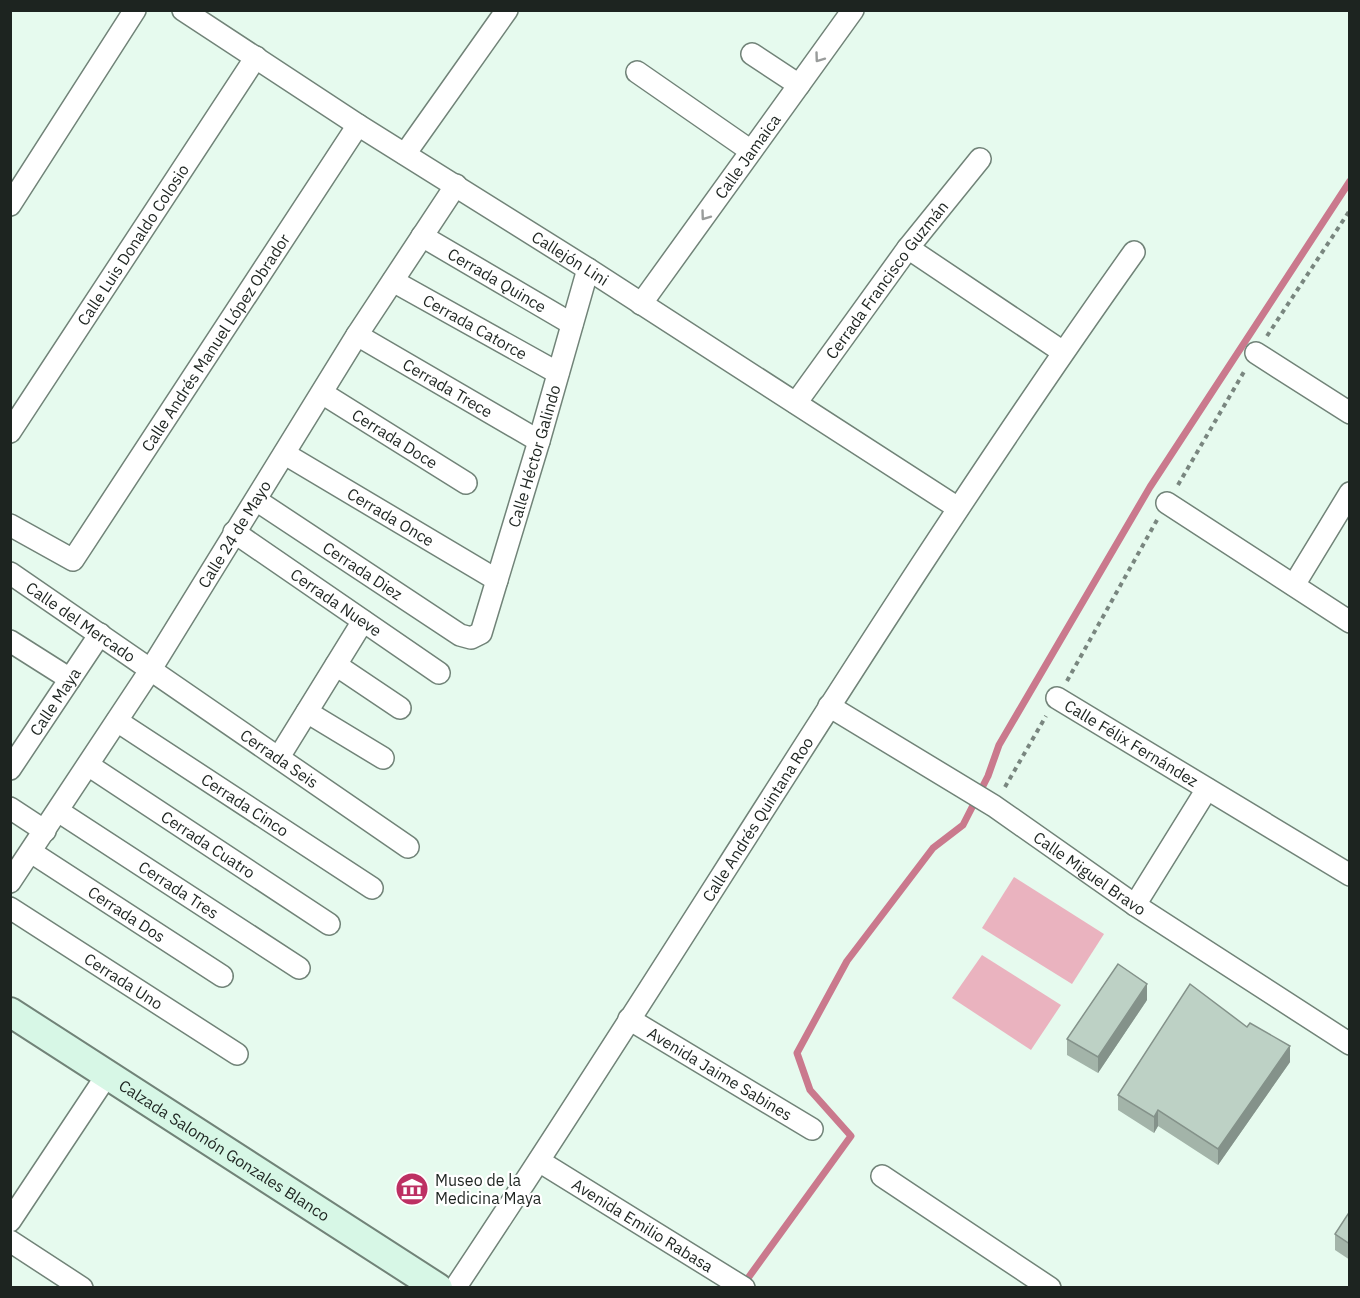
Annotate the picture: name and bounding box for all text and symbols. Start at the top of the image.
one-way arrow [815,51,826,62]
street label: Calle Jamaica [710,110,785,203]
street label: Calle Luis Donaldo Colosio [73,160,193,329]
street label: Cerrada Francisco Guzmán [821,197,952,363]
one-way arrow [701,209,712,220]
street label: Callejón Lini [528,226,612,290]
street label: Calle Andrés Manuel López Obrador [137,230,294,455]
street label: Cerrada Quince [444,243,550,317]
street label: Cerrada Catorce [420,290,531,364]
street label: Cerrada Trece [399,354,496,422]
street label: Calle Héctor Galindo [504,382,565,530]
street label: Cerrada Doce [348,404,442,473]
street label: Calle 24 de Mayo [193,476,275,592]
street label: Cerrada Once [344,483,438,551]
street label: Cerrada Diez [319,537,406,604]
street label: Cerrada Nueve [287,564,386,641]
street label: Calle del Mercado [22,577,139,666]
street label: Calle Maya [25,663,85,739]
street label: Calle Félix Fernández [1061,695,1202,791]
street label: Cerrada Seis [236,725,322,792]
street label: Calle Andrés Quintana Roo [698,733,818,905]
street label: Cerrada Cinco [197,769,293,841]
street label: Cerrada Cuatro [157,806,259,883]
street label: Calle Miguel Bravo [1030,827,1150,919]
street label: Cerrada Tres [135,856,222,923]
street label: Cerrada Dos [84,882,169,946]
street label: Cerrada Uno [80,948,167,1014]
street label: Avenida Jaime Sabines [644,1022,796,1125]
street label: Calzada Salomón Gonzales Blanco [115,1075,333,1225]
place label: Museo de la Medicina Maya [435,1170,542,1208]
museum icon: Museo de la Medicina Maya [394,1171,430,1207]
street label: Avenida Emilio Rabasa [568,1174,717,1277]

